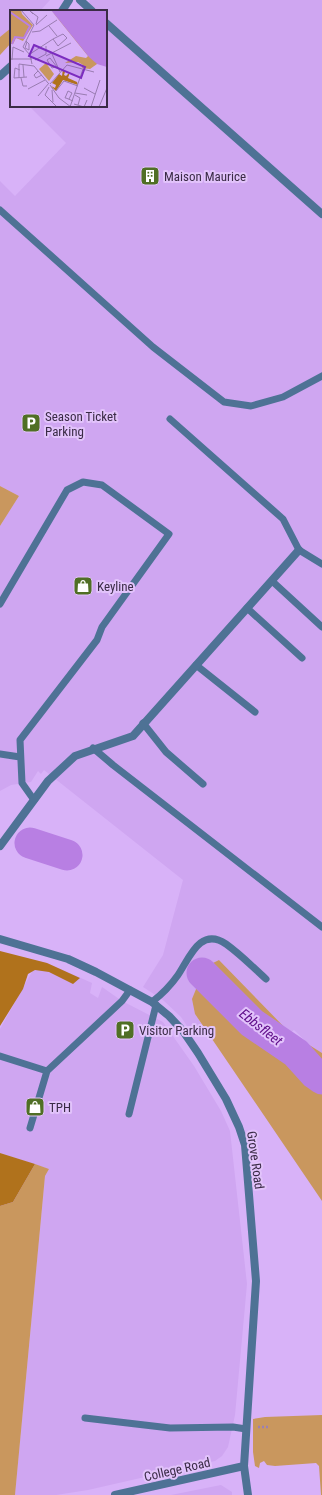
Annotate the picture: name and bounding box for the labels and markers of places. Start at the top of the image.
building icon: Maison Maurice [139,165,161,187]
place label: Maison Maurice [164,169,246,184]
place label: Season Ticket Parking [45,409,117,439]
parking icon: Season Ticket Parking [20,412,42,434]
shop icon: Keyline [72,575,94,597]
place label: Keyline [97,579,134,594]
parking icon: Visitor Parking [114,1019,136,1041]
place label: Visitor Parking [139,1023,214,1038]
shop icon: TPH [24,1096,46,1118]
place label: TPH [49,1100,71,1115]

